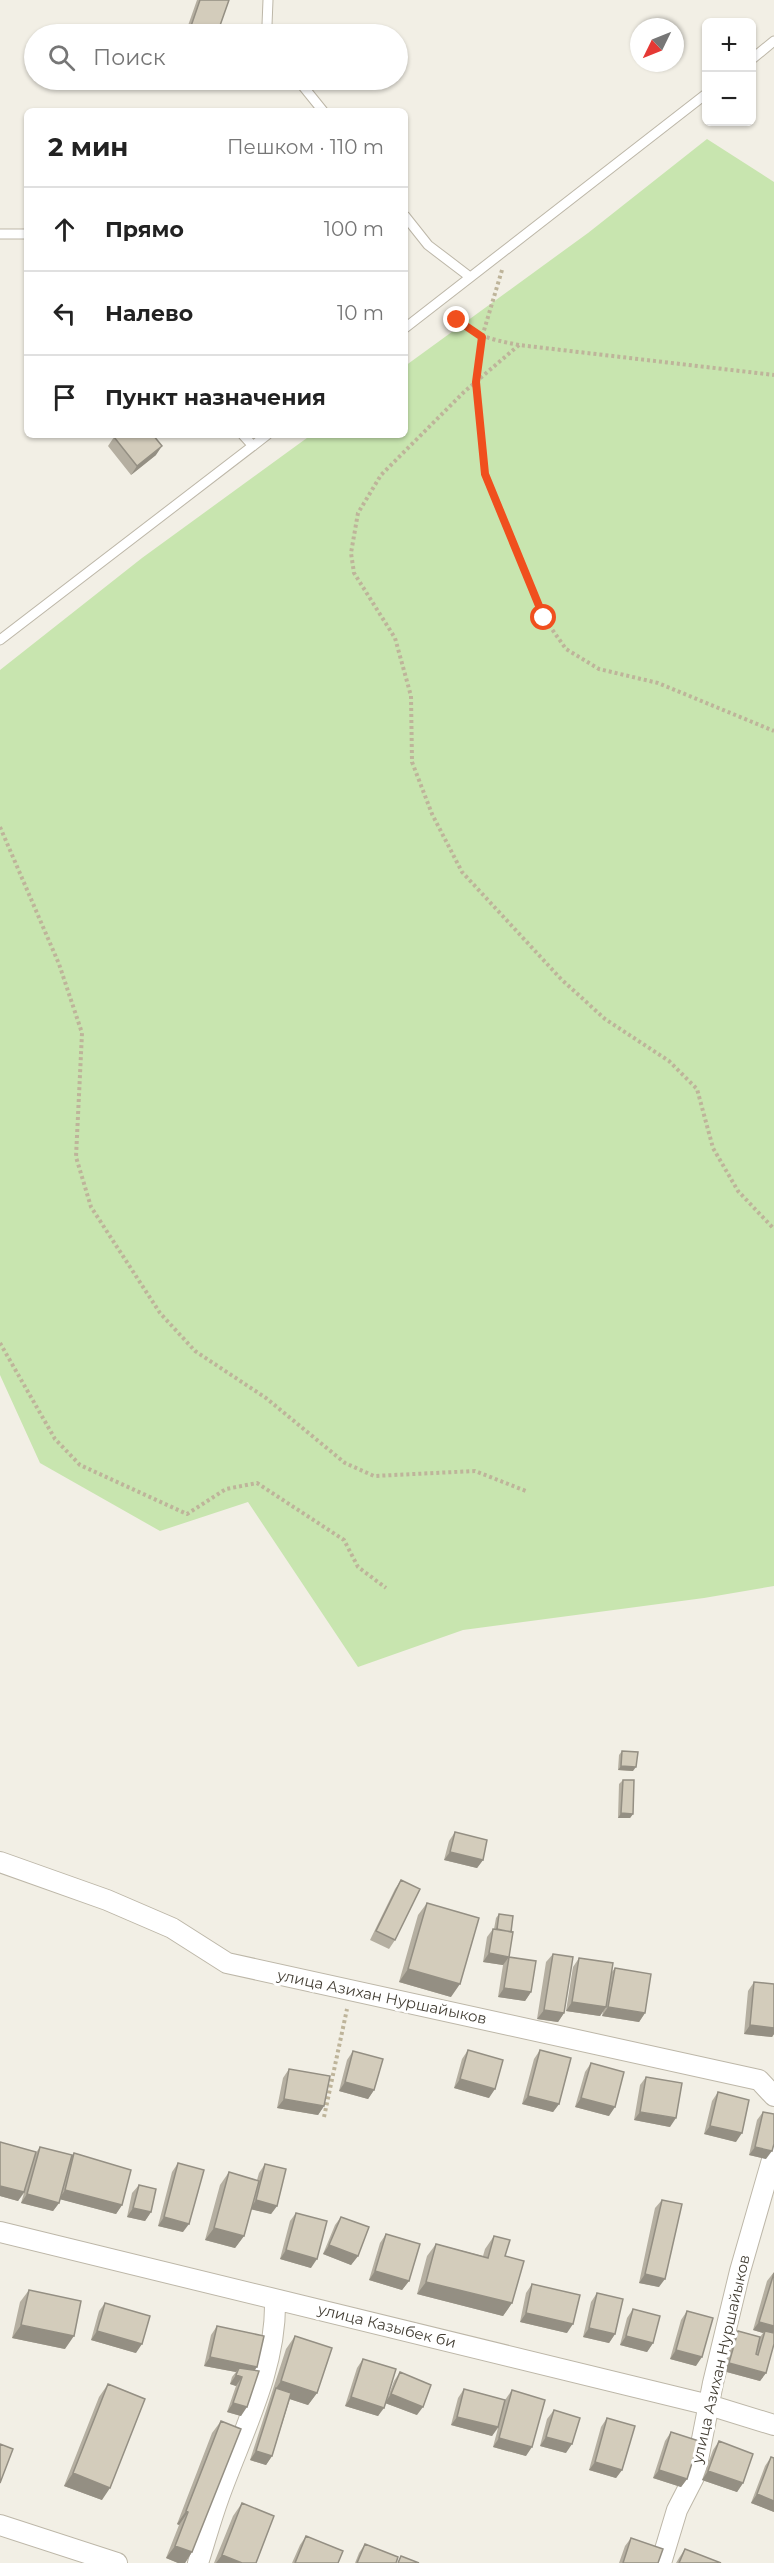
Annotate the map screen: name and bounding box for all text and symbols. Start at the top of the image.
north arrow [630,18,684,72]
map controls [702,18,756,126]
button: + [702,18,756,72]
search box [24,24,408,90]
icon: search [45,41,78,74]
text: Поиск [93,44,165,71]
button: − [702,72,756,126]
text: 2 мин [48,131,128,163]
text: Пешком · 110 m [227,135,384,159]
icon: ahead [48,213,81,246]
text: Прямо [105,216,184,243]
text: 100 m [324,217,384,241]
icon: left [48,297,81,330]
text: Налево [105,300,193,327]
text: 10 m [337,301,384,325]
route end [443,306,469,332]
icon: arrive [48,381,81,414]
text: Пункт назначения [105,384,326,411]
route start [530,604,556,630]
street label: улица Азихан Нуршайыков [275,1965,489,2028]
street label: улица Азихан Нуршайыков [687,2253,754,2466]
street label: улица Казыбек би [315,2299,458,2352]

